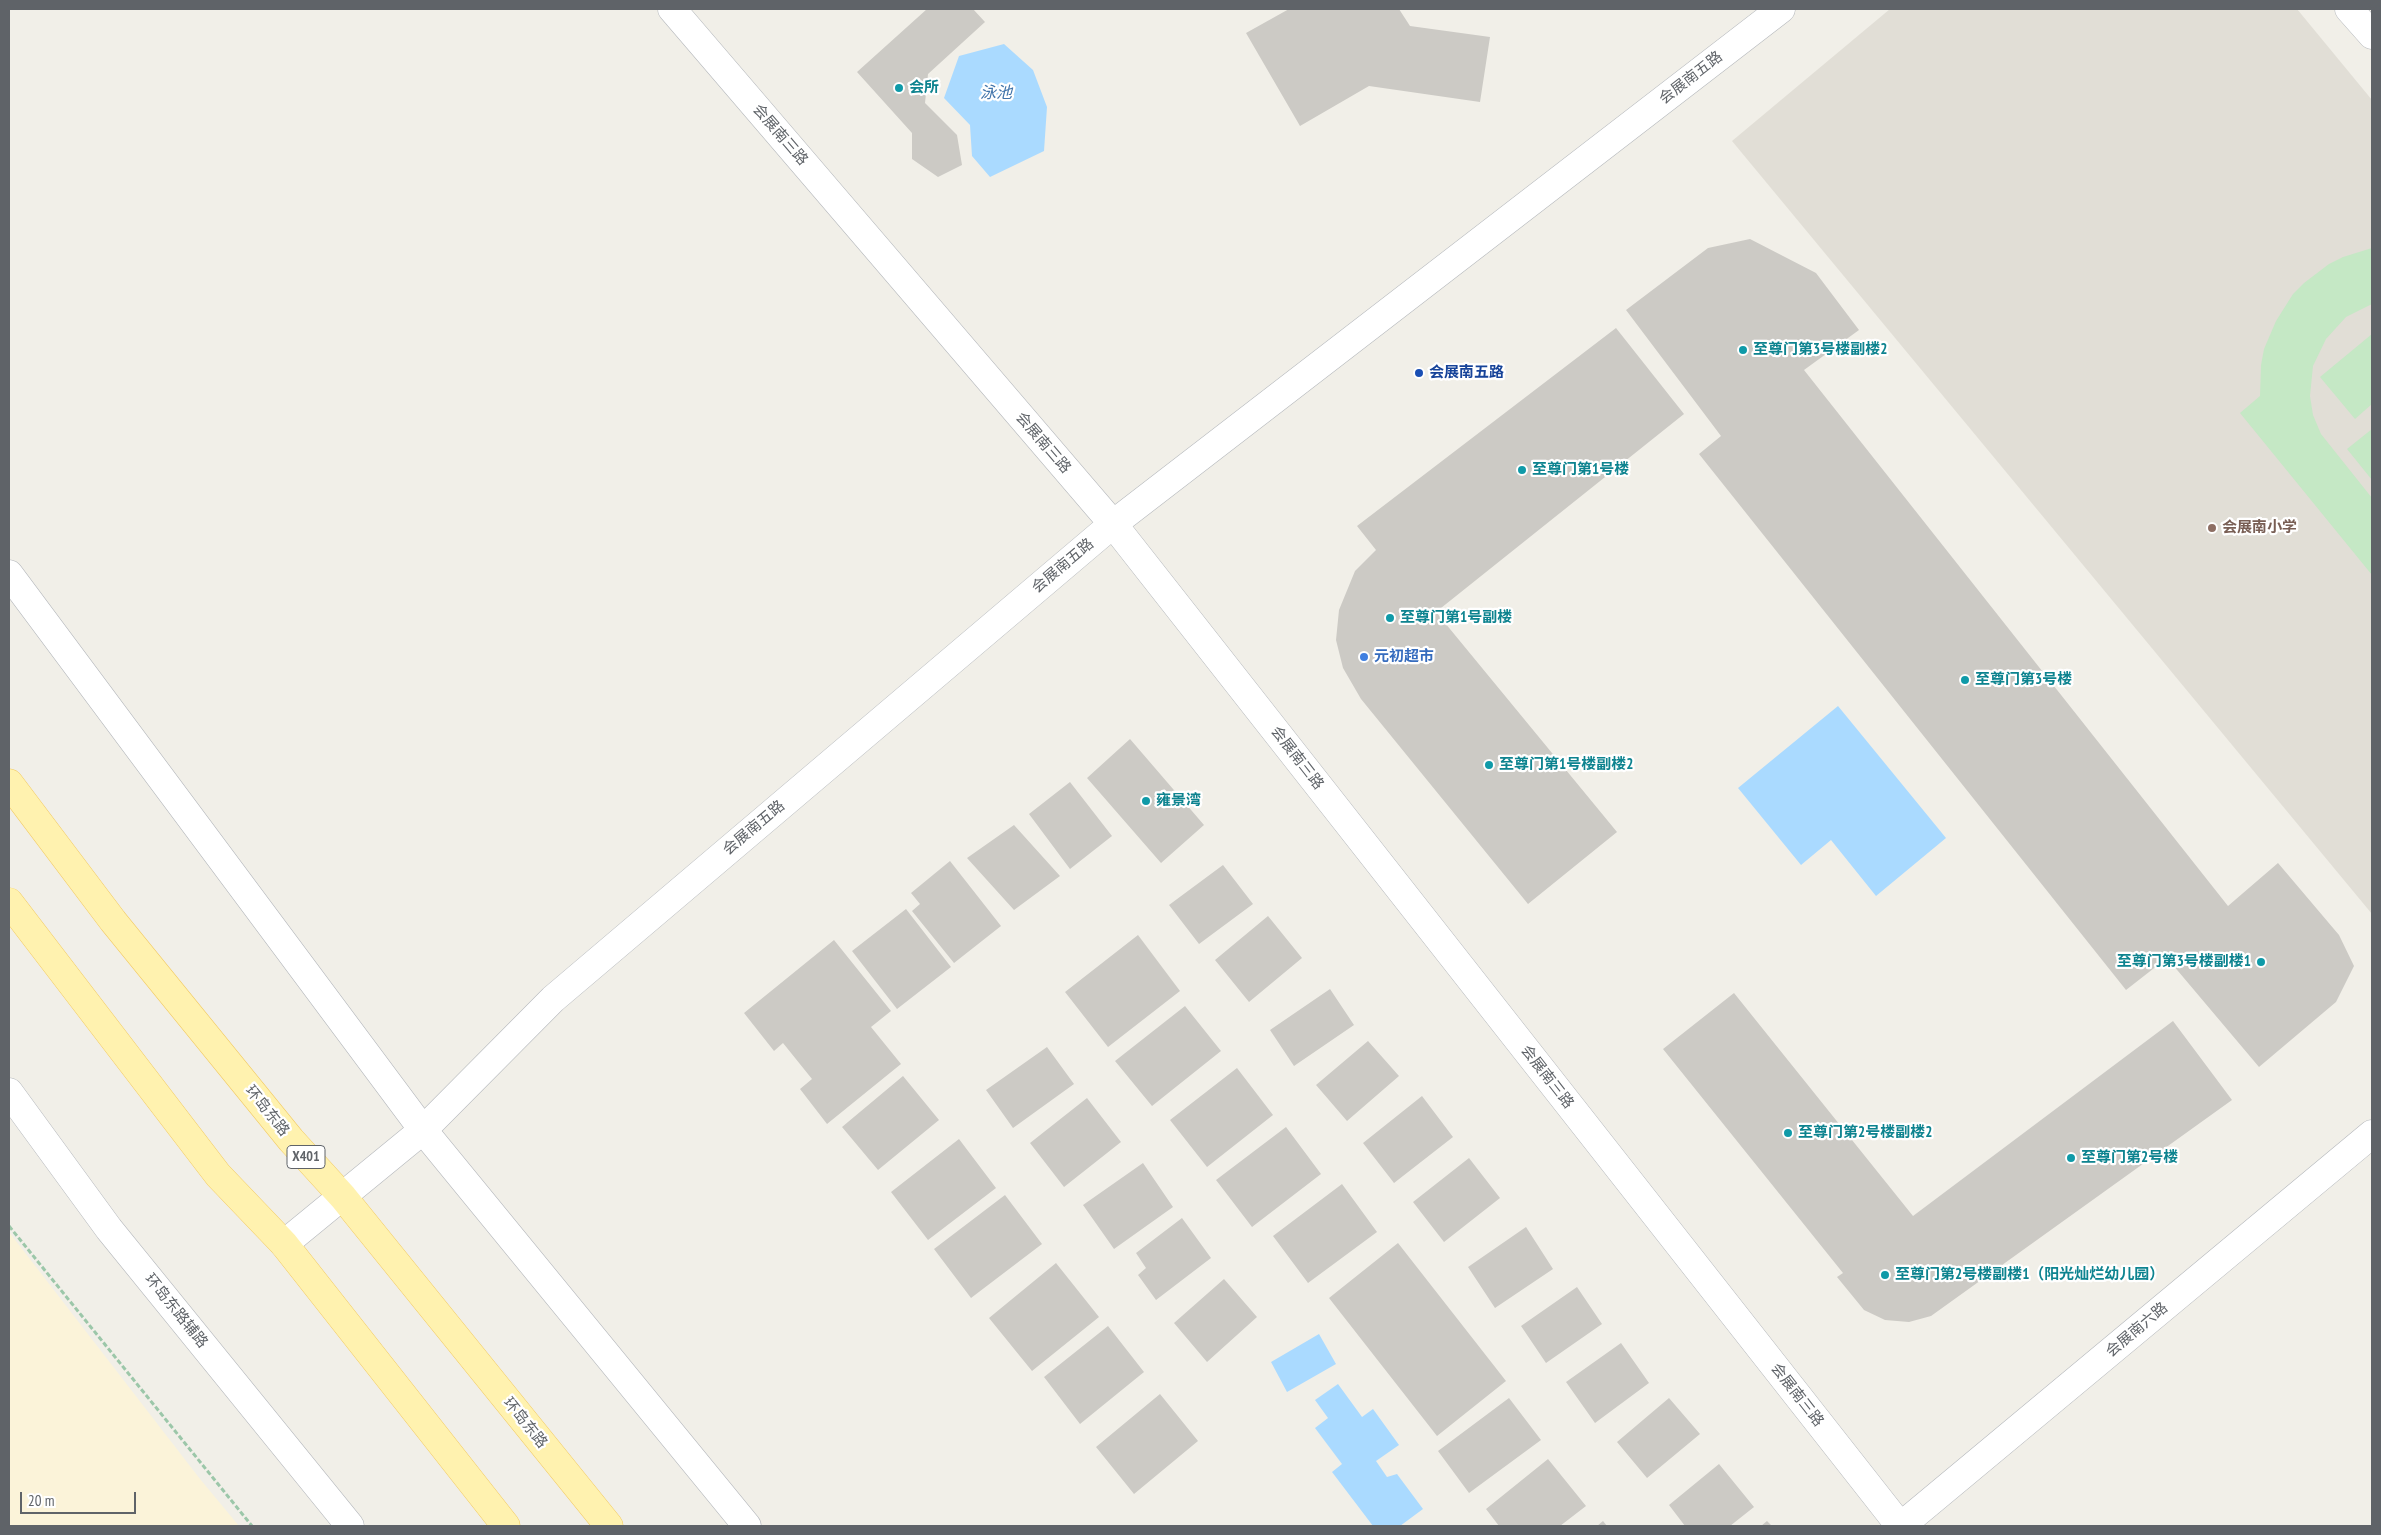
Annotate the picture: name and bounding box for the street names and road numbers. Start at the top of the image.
street label: 会展南五路 [1656,48,1726,108]
street label: 会展南三路 [749,101,811,169]
street label: 会展南三路 [1012,409,1074,477]
street label: 会展南五路 [1028,535,1098,597]
street label: 会展南三路 [1267,723,1327,793]
street label: 会展南五路 [719,797,789,859]
street label: 会展南三路 [1517,1042,1577,1112]
street label: 环岛东路 [241,1082,293,1140]
road number: X401 [287,1146,325,1168]
street label: 环岛东路辅路 [141,1270,211,1352]
street label: 会展南六路 [2102,1299,2172,1361]
street label: 会展南三路 [1767,1360,1827,1430]
street label: 环岛东路 [499,1394,551,1452]

